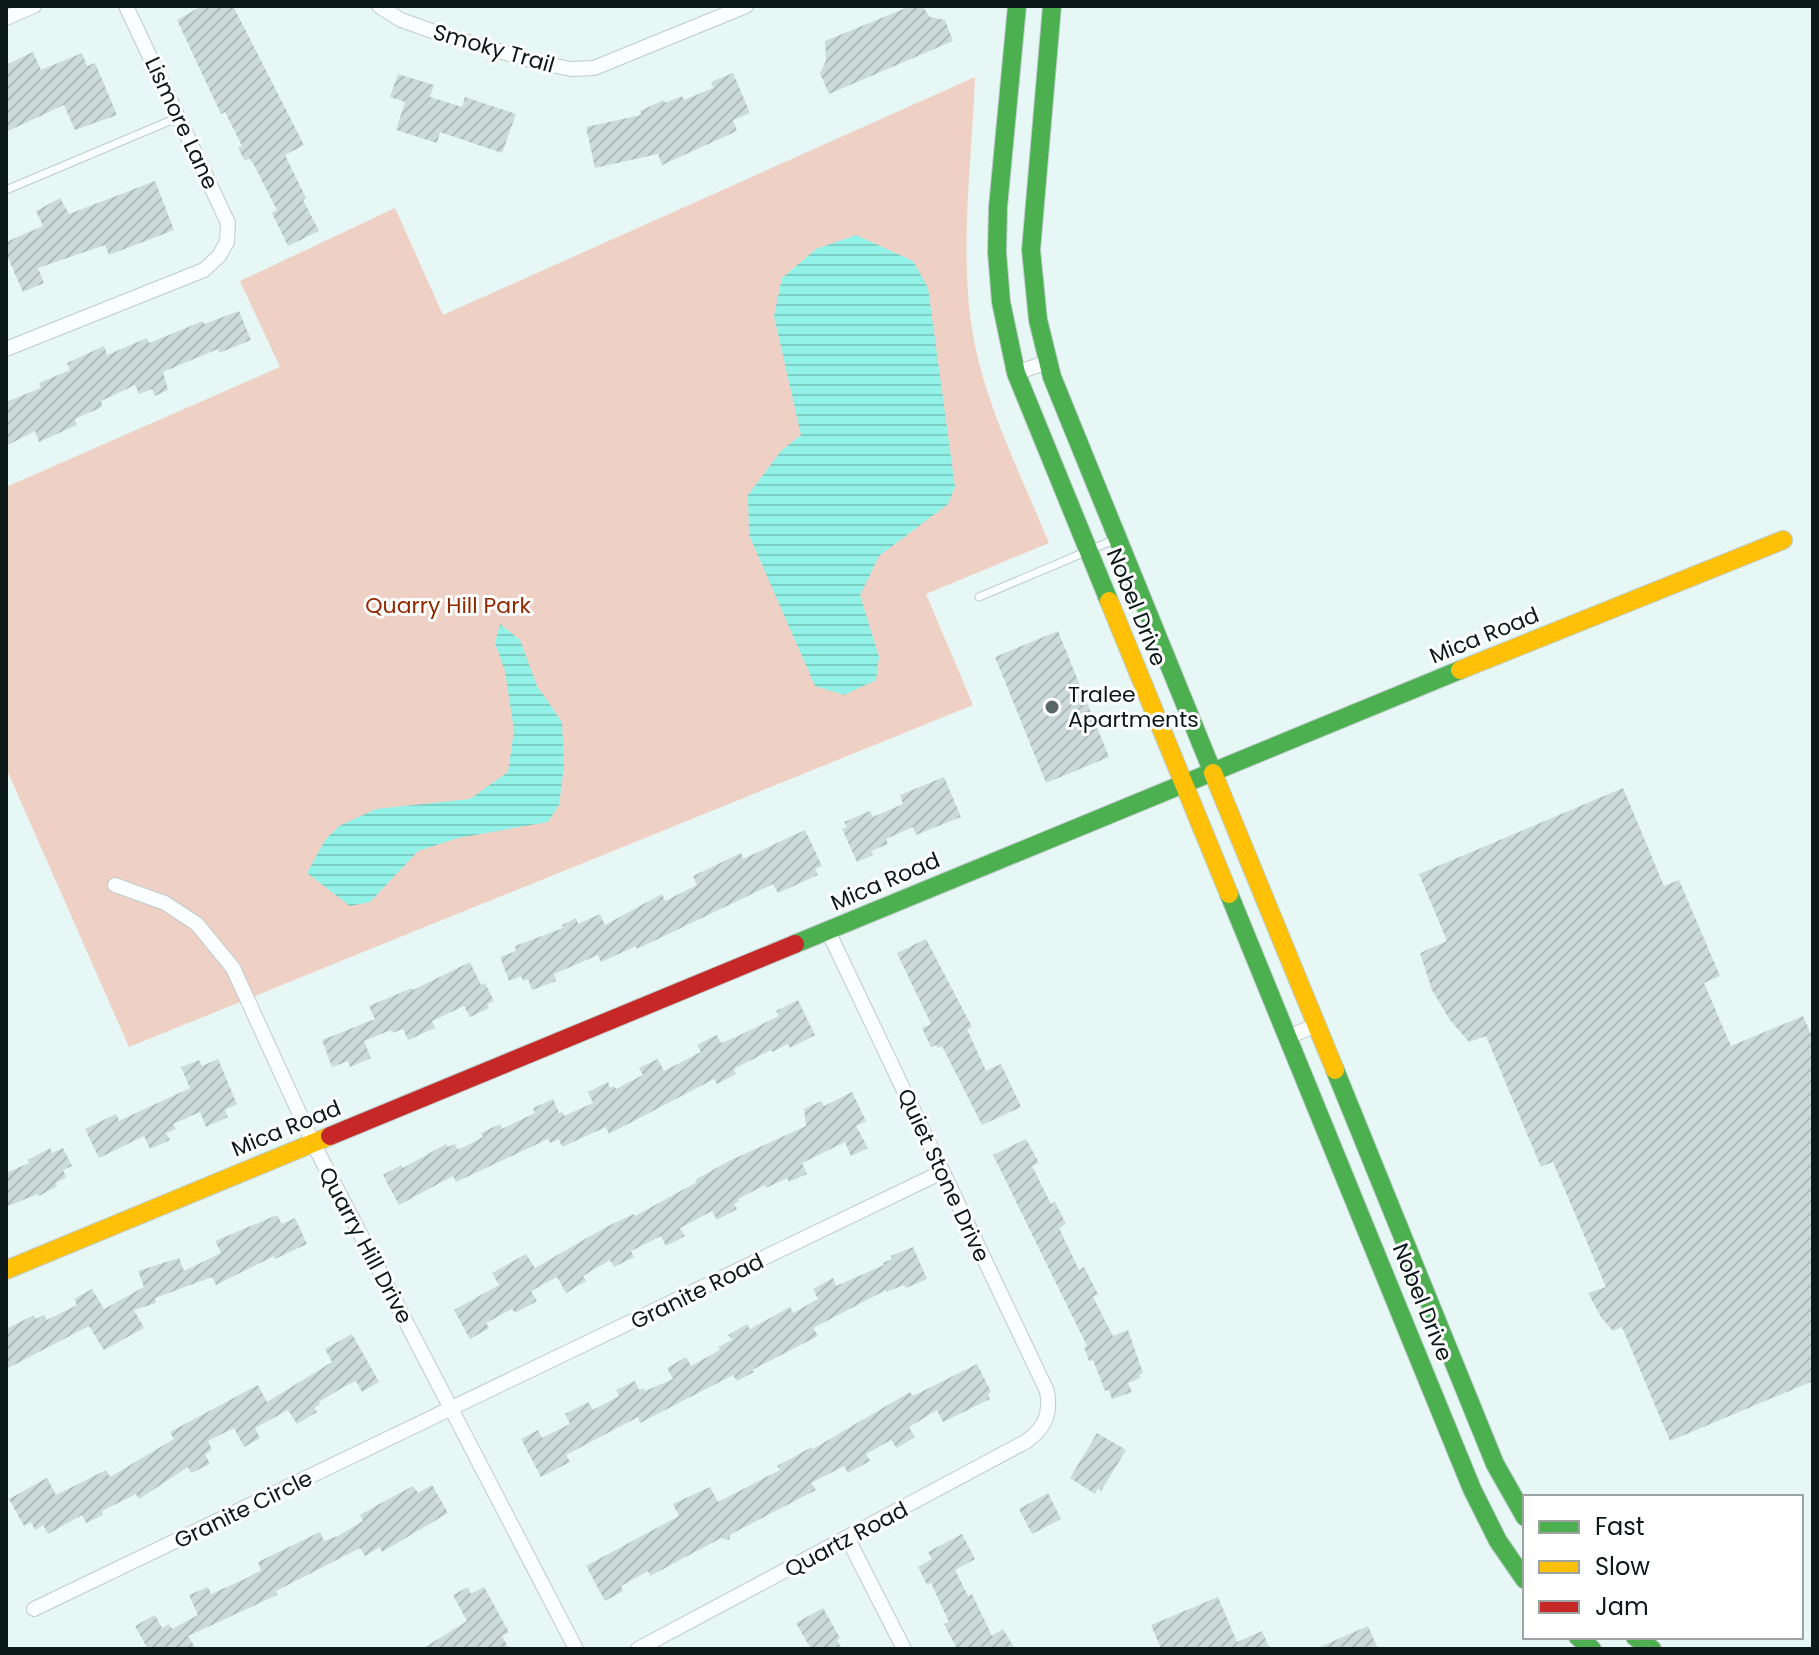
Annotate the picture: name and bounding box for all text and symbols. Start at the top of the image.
street label: Smoky Trail [429,16,558,81]
street label: Lismore Lane [137,52,226,195]
street label: Nobel Drive [1099,544,1174,671]
park label: Quarry Hill Park [365,590,531,621]
street label: Mica Road [1425,599,1544,671]
place label: Tralee Apartments [1068,679,1199,735]
marker: Tralee Apartments [1043,698,1061,716]
street label: Mica Road [826,845,944,918]
street label: Quiet Stone Drive [890,1083,997,1267]
street label: Mica Road [227,1092,346,1164]
street label: Quarry Hill Drive [311,1161,420,1329]
street label: Nobel Drive [1385,1239,1460,1366]
street label: Granite Road [626,1246,769,1337]
street label: Granite Circle [169,1463,318,1556]
street label: Quartz Road [779,1494,913,1585]
legend [1523,1495,1803,1639]
text: Fast [1595,1510,1645,1543]
text: Slow [1595,1550,1650,1583]
text: Jam [1595,1590,1649,1623]

